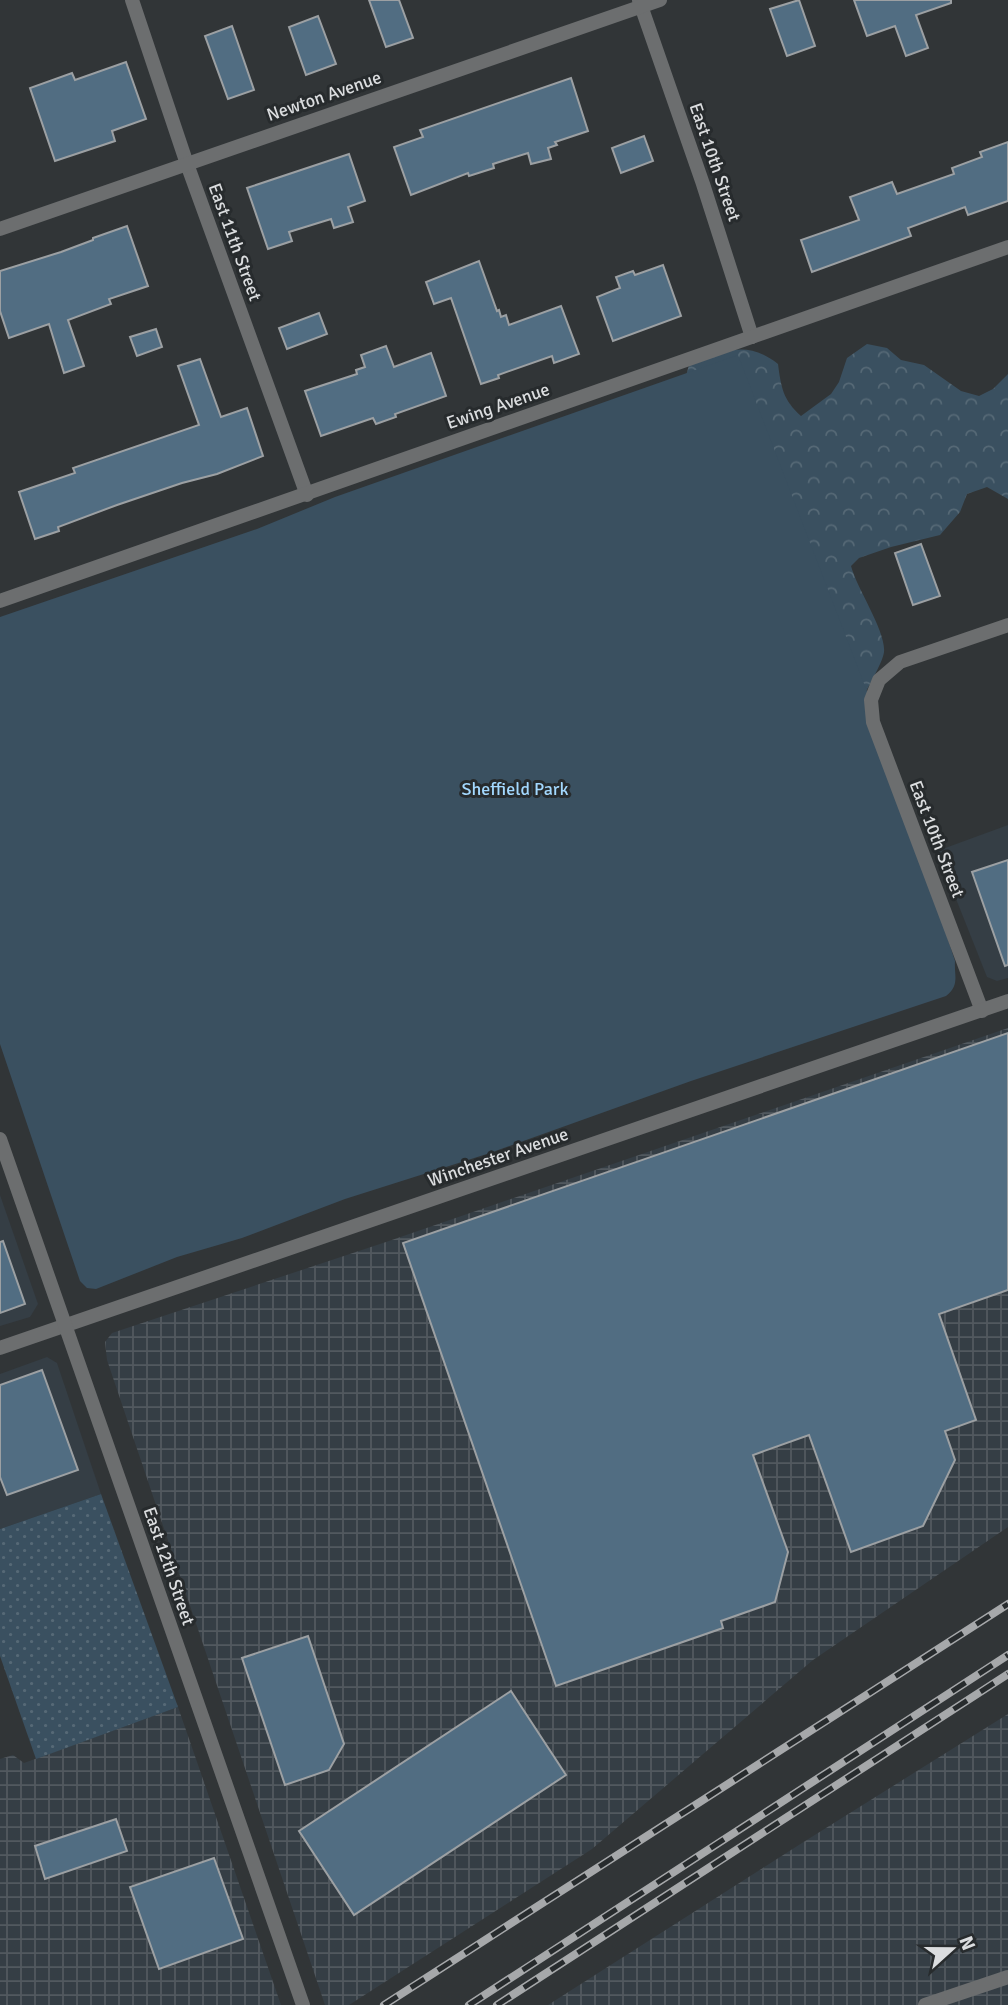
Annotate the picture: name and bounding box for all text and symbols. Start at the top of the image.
street label: Newton Avenue [264,66,384,126]
street label: East 10th Street [684,100,746,224]
street label: East 11th Street [204,180,266,304]
street label: Ewing Avenue [444,378,552,434]
street label: East 10th Street [905,777,969,901]
park label: Sheffield Park [461,778,569,800]
street label: Winchester Avenue [425,1123,571,1191]
street label: East 12th Street [138,1504,200,1628]
north arrow [917,1914,987,1984]
text: N [953,1933,981,1954]

